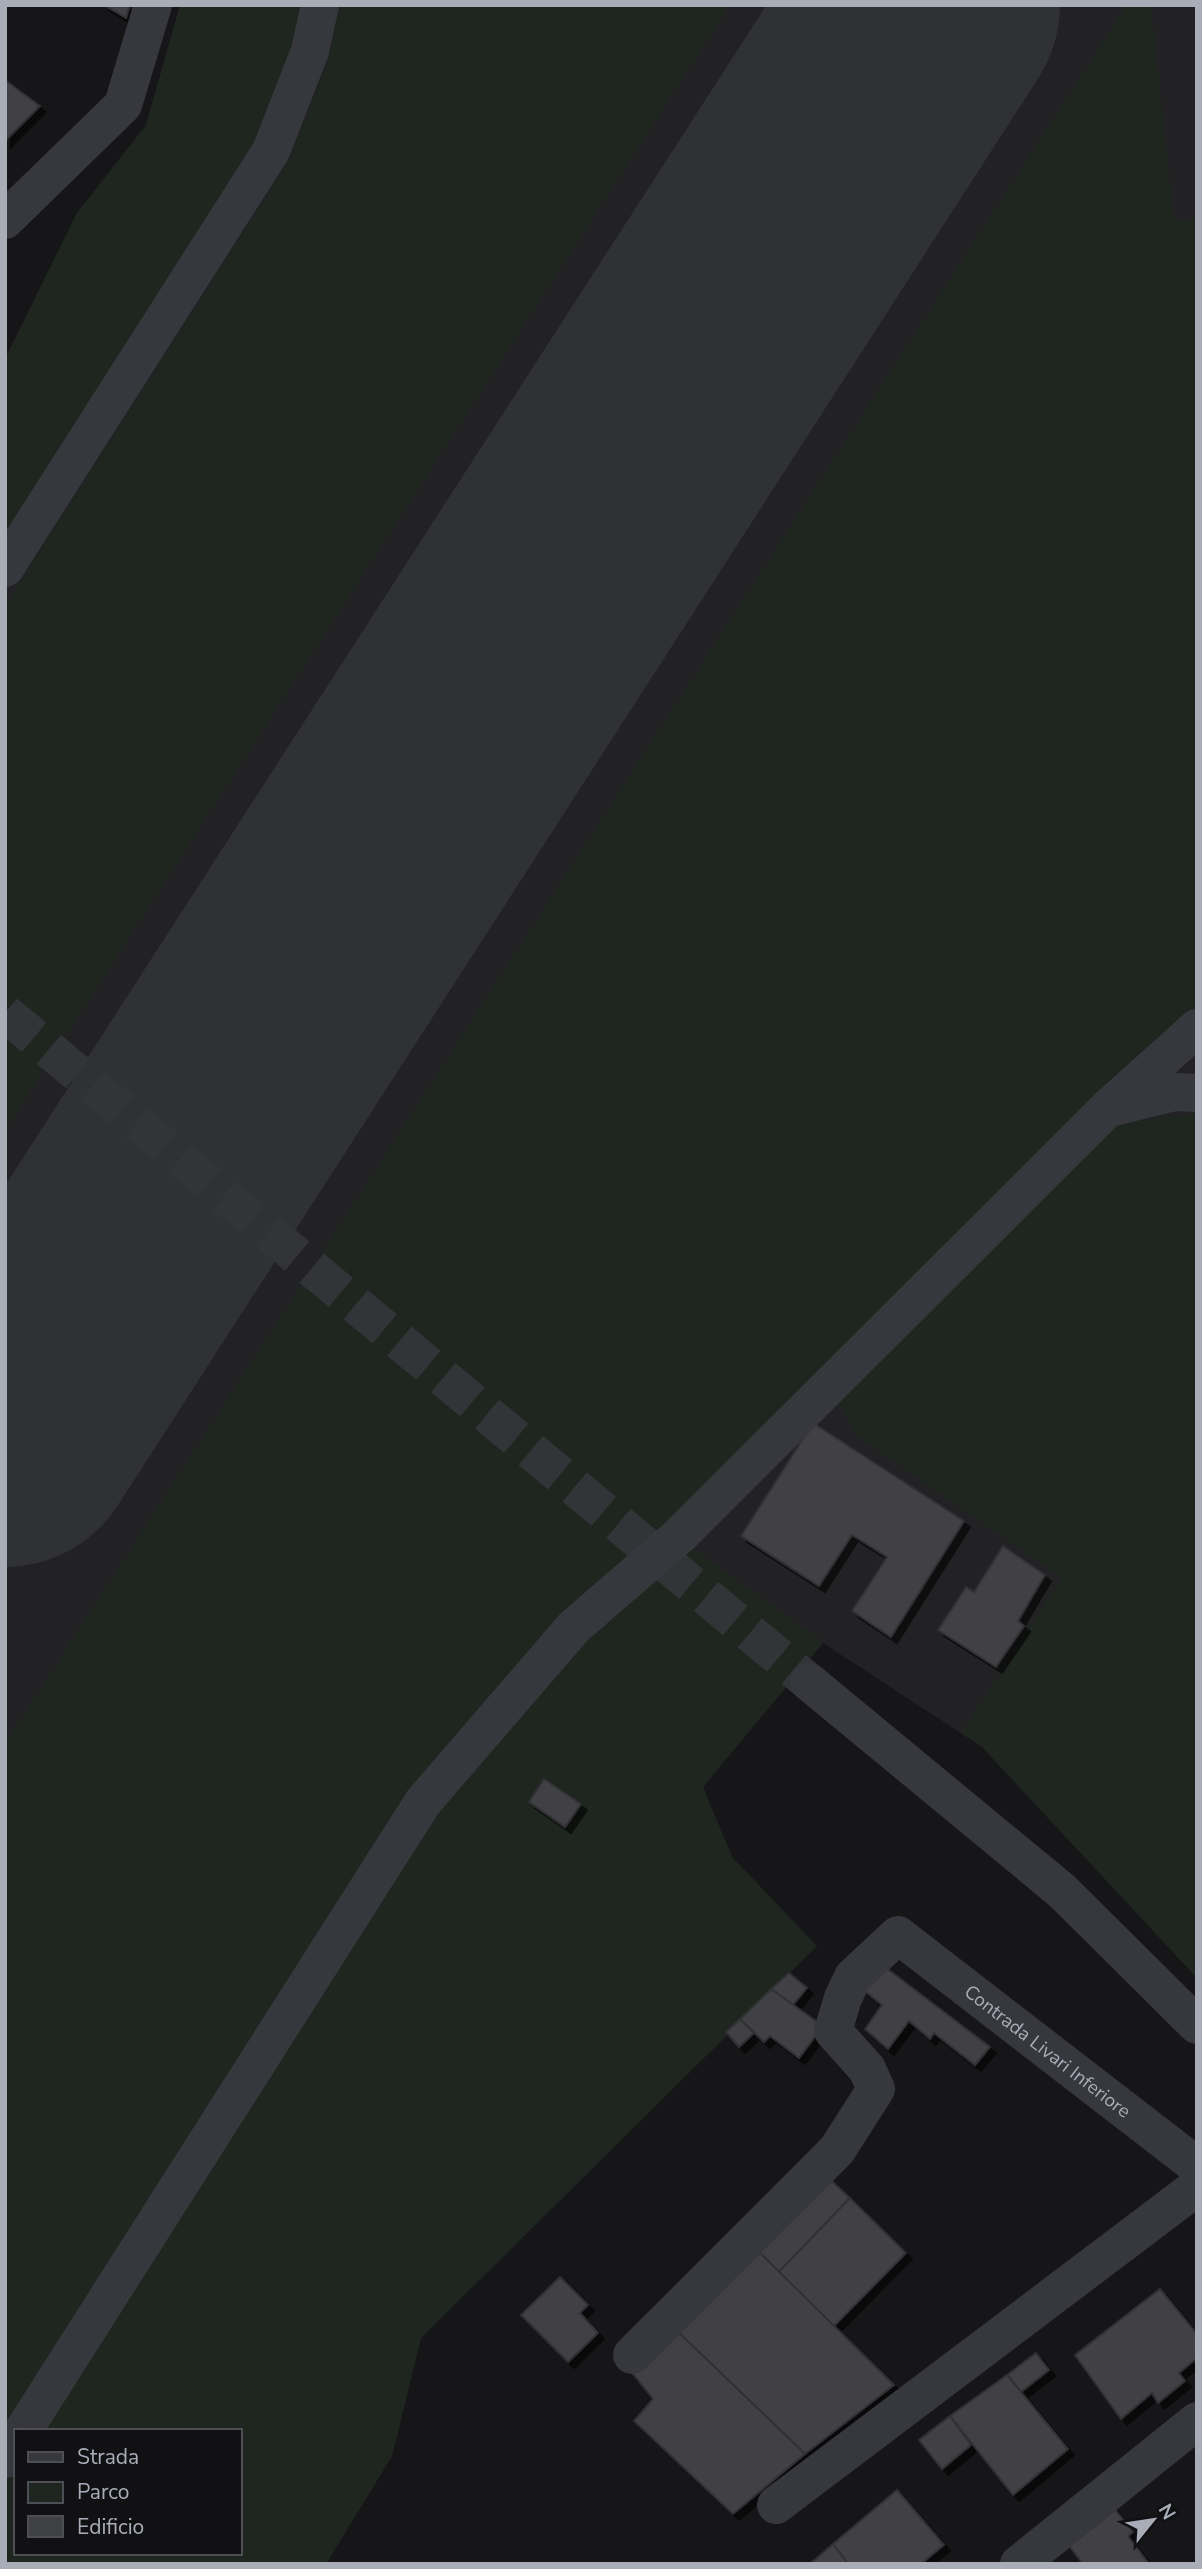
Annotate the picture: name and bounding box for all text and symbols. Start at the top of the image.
street label: Contrada Livari Inferiore [959,1979,1136,2124]
legend [14,2429,242,2555]
text: Strada [77,2443,139,2471]
text: Parco [77,2478,130,2506]
north arrow [1118,2485,1188,2555]
text: N [1152,2499,1182,2525]
text: Edificio [77,2513,144,2541]

